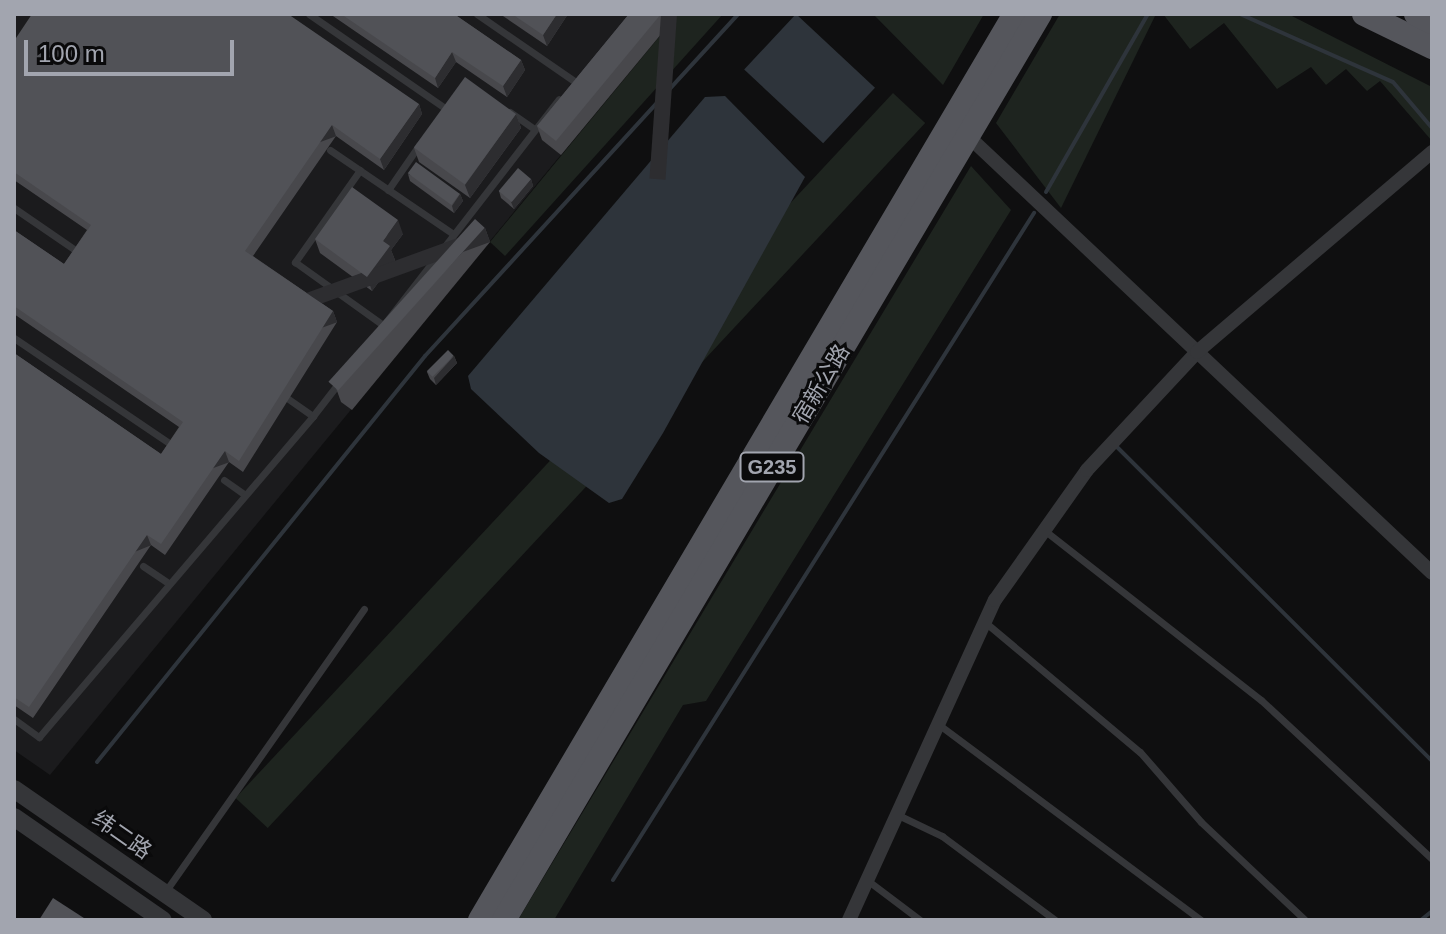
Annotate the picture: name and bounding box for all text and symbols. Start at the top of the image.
scale bar [28,24,238,74]
text: 100 m [38,40,105,67]
street label: 宿新公路 [787,339,855,429]
road number: G235 [738,451,806,483]
street label: 纬二路 [87,805,157,865]

